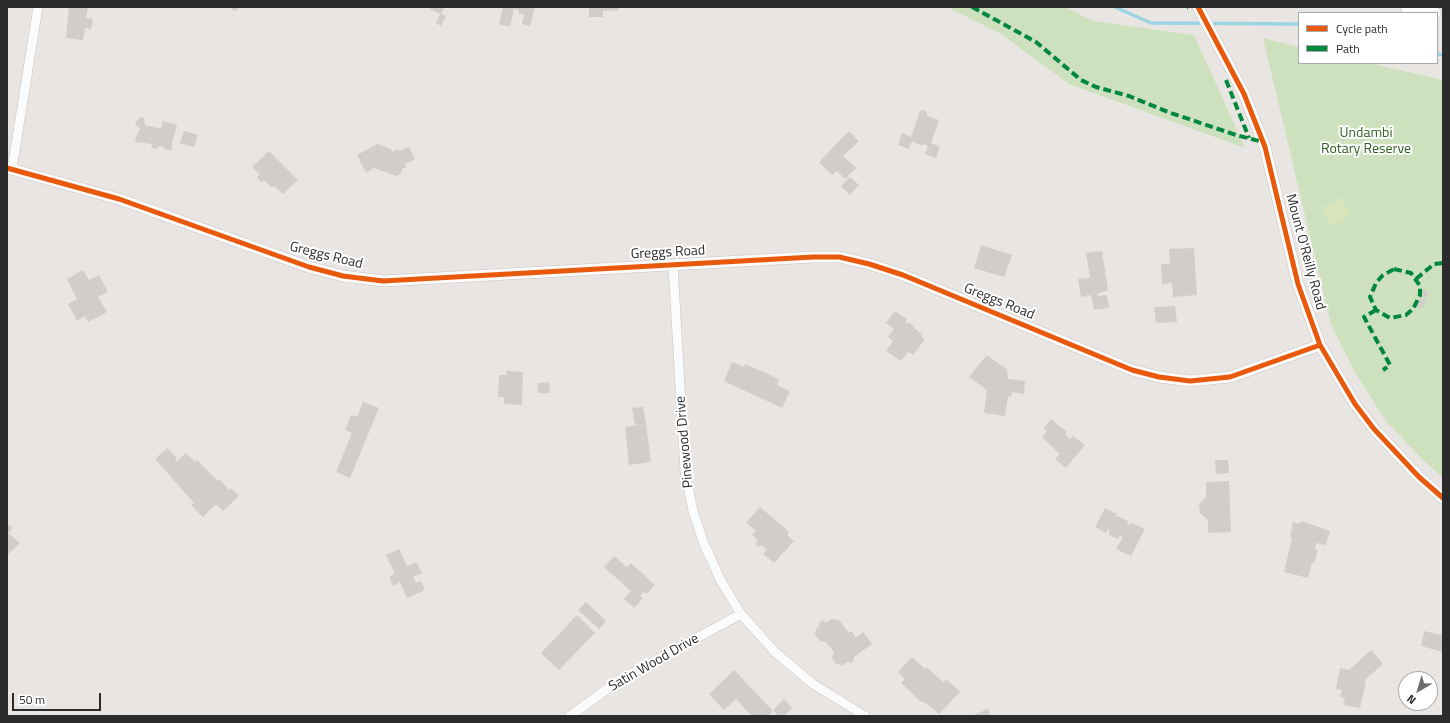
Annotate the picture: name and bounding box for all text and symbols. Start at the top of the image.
legend [1298,12,1438,64]
text: Cycle path [1336,19,1388,38]
text: Path [1336,39,1360,58]
park label: Undambi Rotary Reserve [1321,126,1411,158]
street label: Mount O'Reilly Road [1281,192,1329,312]
street label: Greggs Road [288,239,364,273]
street label: Greggs Road [630,243,706,263]
street label: Greggs Road [961,280,1037,324]
street label: Pinewood Drive [673,395,697,489]
street label: Satin Wood Drive [606,630,702,696]
north arrow [1398,671,1438,711]
scale bar [14,685,103,711]
text: 50 m [19,690,45,709]
text: N [1403,691,1419,708]

